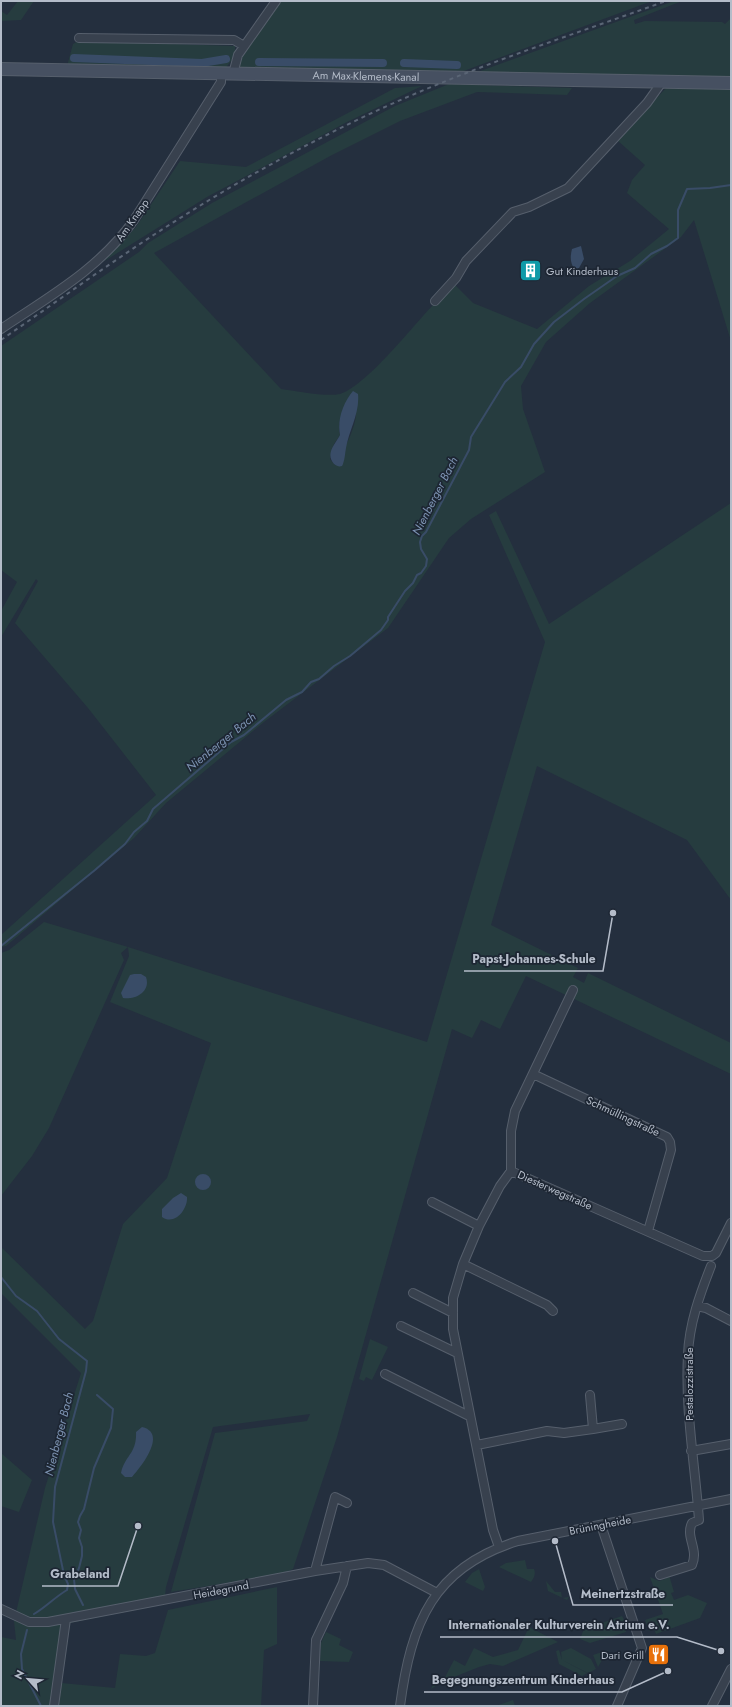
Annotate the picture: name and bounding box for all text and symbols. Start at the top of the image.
street label: Am Max-Klemens-Kanal [312,67,419,85]
street label: Am Knapp [111,195,153,245]
building icon: Gut Kinderhaus [517,258,543,284]
place label: Gut Kinderhaus [546,263,619,279]
water label: Nienberger Bach [408,454,462,538]
water label: Nienberger Bach [182,708,260,776]
callout: Papst-Johannes-Schule [464,947,603,971]
text: Papst-Johannes-Schule [472,950,596,968]
street label: Schmüllingstraße [584,1092,663,1140]
street label: Diesterwegstraße [515,1166,595,1214]
street label: Pestalozzistraße [681,1347,697,1421]
water label: Nienberger Bach [40,1390,78,1478]
street label: Brüningheide [568,1511,633,1539]
callout: Grabeland [42,1562,118,1586]
text: Grabeland [50,1565,110,1583]
street label: Heidegrund [192,1577,250,1603]
callout: Meinertzstraße [573,1581,673,1605]
text: Meinertzstraße [581,1585,665,1603]
callout: Internationaler Kulturverein Atrium e.V. [440,1613,677,1637]
text: Internationaler Kulturverein Atrium e.V. [448,1616,670,1634]
restaurant icon: Dari Grill [646,1642,672,1668]
place label: Dari Grill [601,1647,644,1663]
north arrow [8,1659,48,1699]
text: N [10,1667,28,1682]
callout: Begegnungszentrum Kinderhaus [424,1668,622,1692]
text: Begegnungszentrum Kinderhaus [432,1671,615,1689]

